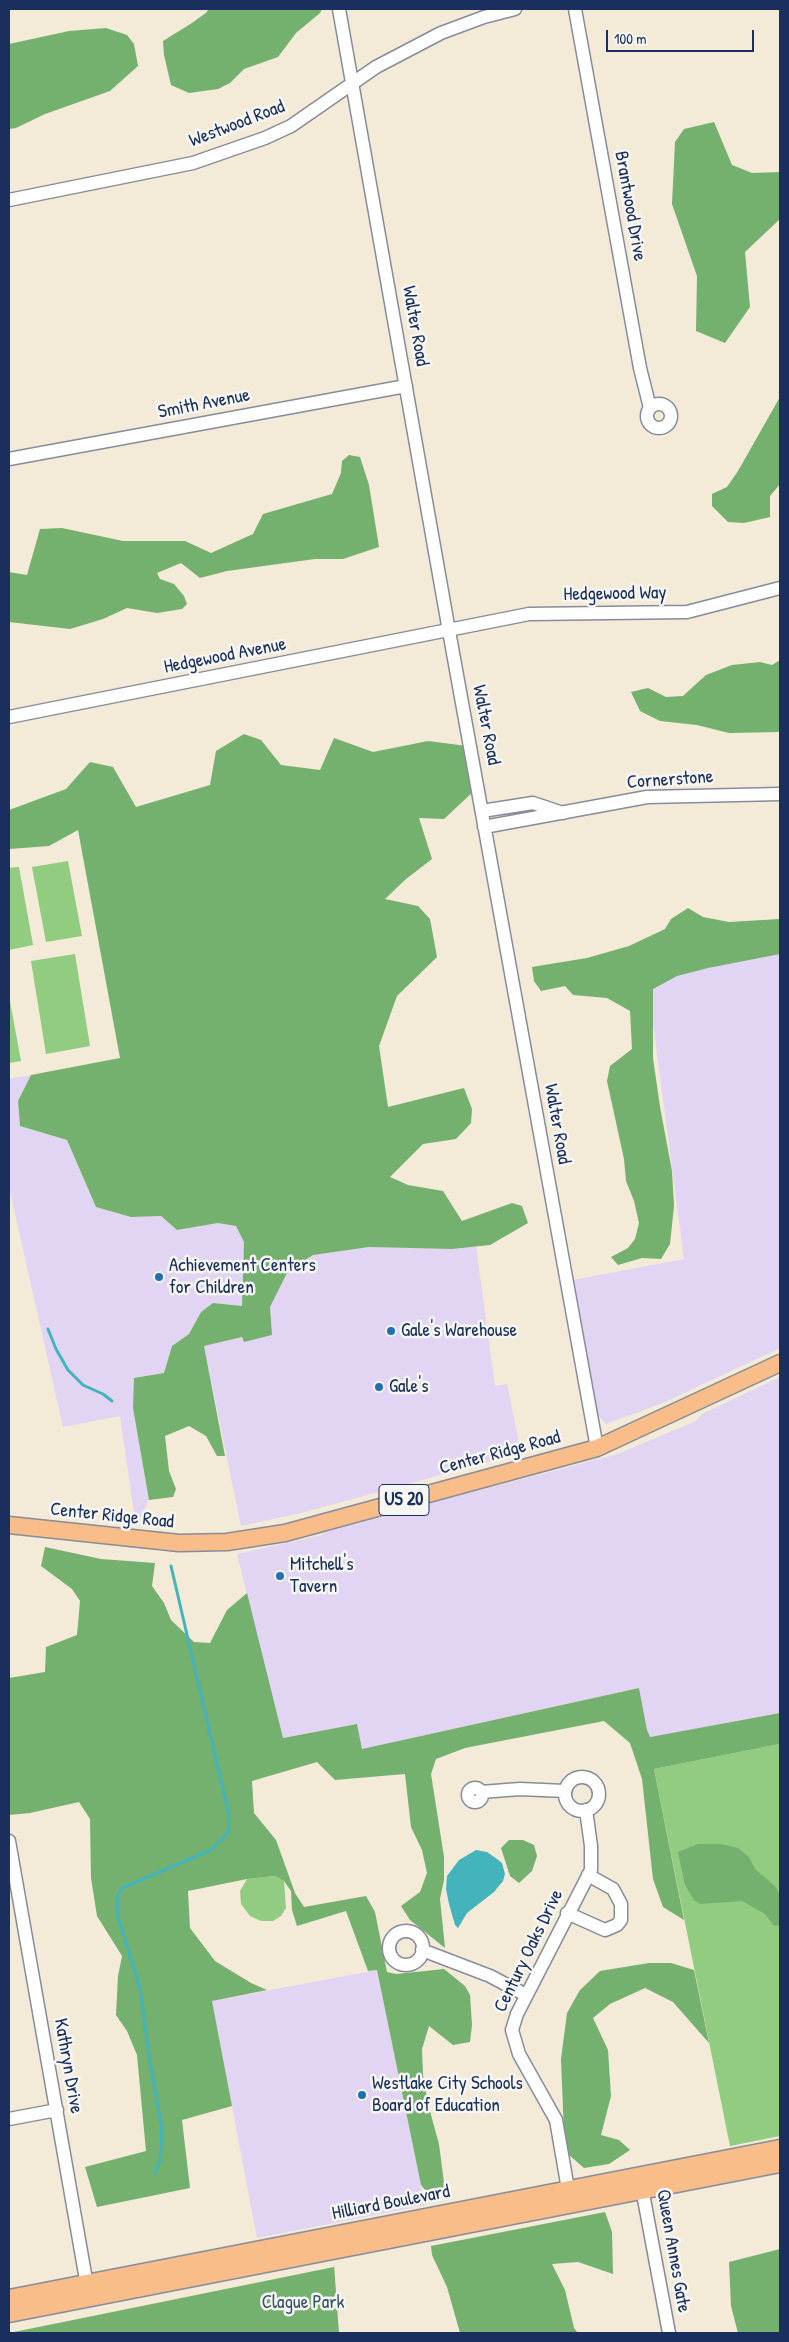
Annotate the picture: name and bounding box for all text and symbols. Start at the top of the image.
scale bar [609,20,756,52]
text: 100 m [614,28,647,49]
street label: Westwood Road [186,95,288,153]
street label: Brantwood Drive [609,149,651,263]
street label: Walter Road [397,284,433,368]
street label: Smith Avenue [156,384,252,424]
street label: Hedgewood Way [563,582,667,606]
street label: Hedgewood Avenue [162,633,288,679]
street label: Walter Road [467,683,505,767]
street label: Cornerstone [626,766,714,794]
street label: Walter Road [539,1082,575,1166]
place label: Achievement Centers for Children [169,1255,316,1299]
marker: Achievement Centers for Children [153,1271,165,1283]
place label: Gale's Warehouse [401,1320,517,1342]
marker: Gale's Warehouse [385,1325,397,1337]
place label: Gale's [389,1376,429,1398]
marker: Gale's [373,1381,385,1393]
street label: Center Ridge Road [437,1426,563,1480]
road number: US 20 [379,1484,429,1516]
street label: Center Ridge Road [49,1498,175,1534]
place label: Mitchell's Tavern [290,1554,354,1598]
marker: Mitchell's Tavern [274,1570,286,1582]
street label: Century Oaks Drive [489,1886,569,2016]
street label: Kathryn Drive [48,2017,88,2115]
place label: Westlake City Schools Board of Education [372,2073,523,2117]
marker: Westlake City Schools Board of Education [356,2089,368,2101]
street label: Hilliard Boulevard [330,2180,452,2226]
street label: Queen Annes Gate [651,2188,695,2314]
park label: Clague Park [262,2292,344,2314]

